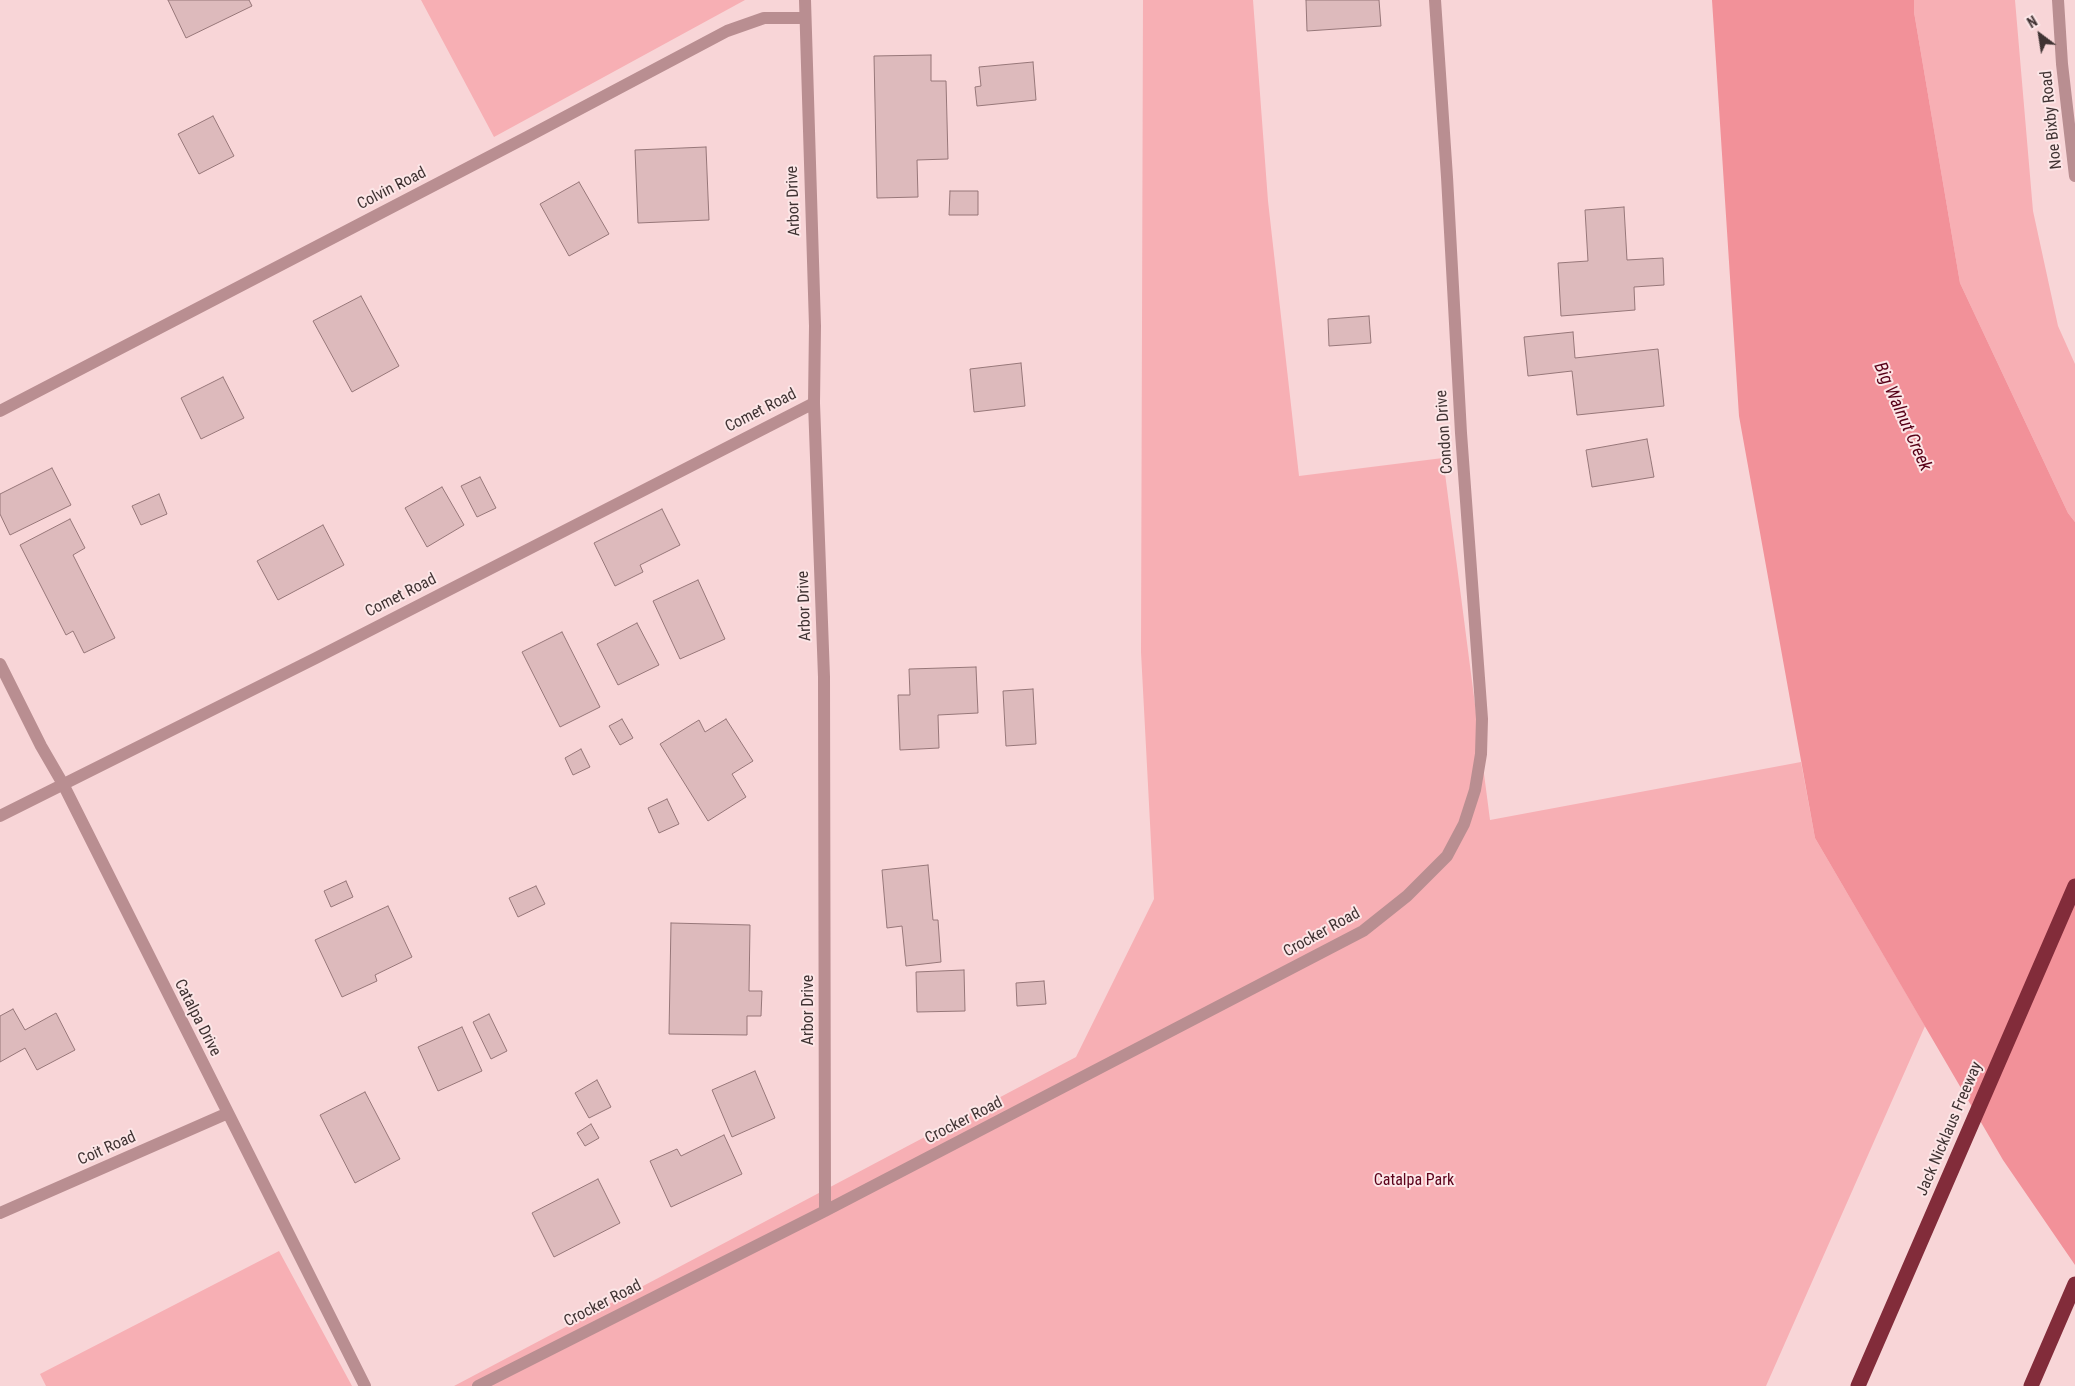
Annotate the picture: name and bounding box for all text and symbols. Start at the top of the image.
north arrow [2015,10,2065,60]
text: N [2024,13,2040,31]
street label: Noe Bixby Road [2037,70,2067,170]
street label: Colvin Road [354,163,430,215]
street label: Arbor Drive [783,165,805,237]
water label: Big Walnut Creek [1868,359,1936,475]
street label: Comet Road [722,385,800,437]
street label: Condon Drive [1432,389,1458,475]
street label: Comet Road [362,570,440,622]
street label: Arbor Drive [794,570,816,642]
street label: Crocker Road [1280,904,1364,962]
street label: Arbor Drive [799,975,819,1045]
street label: Catalpa Drive [169,976,225,1060]
street label: Jack Nicklaus Freeway [1913,1059,1987,1199]
street label: Crocker Road [922,1093,1006,1149]
street label: Coit Road [75,1128,139,1170]
park label: Catalpa Park [1374,1171,1454,1191]
street label: Crocker Road [561,1276,645,1332]

